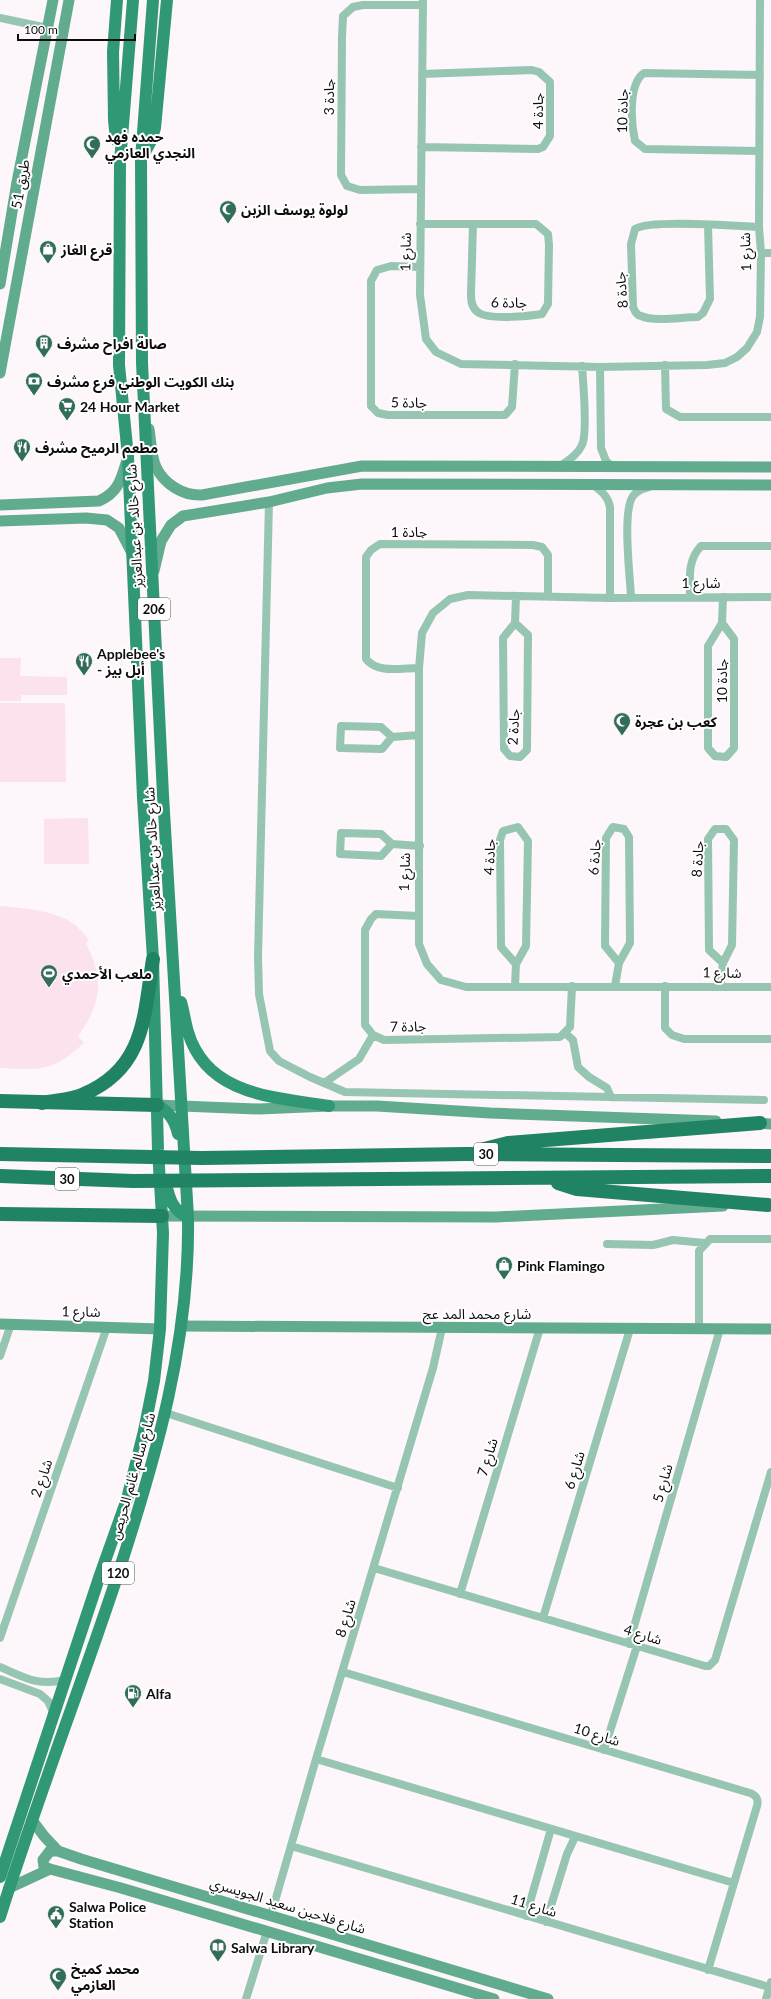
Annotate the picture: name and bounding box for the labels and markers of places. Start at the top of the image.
place label: حمده فهد النجدي العازمي [105,128,195,164]
mosque icon: حمده فهد النجدي العازمي [82,134,102,159]
mosque icon: لولوة يوسف الزبن [218,199,238,224]
place label: لولوة يوسف الزبن [241,201,348,219]
shop icon: قرع الغاز [38,239,58,264]
place label: قرع الغاز [60,241,112,261]
building icon: صالة افراح مشرف [34,333,54,358]
place label: صالة افراح مشرف [57,335,167,355]
bank icon: بنك الكويت الوطني فرع مشرف [24,371,44,396]
place label: بنك الكويت الوطني فرع مشرف [47,373,234,393]
supermarket icon: 24 Hour Market [57,396,77,421]
place label: 24 Hour Market [80,398,180,415]
restaurant icon: مطعم الرميح مشرف [12,437,32,462]
place label: مطعم الرميح مشرف [35,439,158,459]
place label: Applebee's - أبل بيز [96,645,165,679]
restaurant icon: Applebee's - أبل بيز [74,651,94,676]
mosque icon: كعب بن عجرة [612,711,632,736]
place label: كعب بن عجرة [635,713,718,731]
sports icon: ملعب الأحمدي [39,963,59,988]
place label: ملعب الأحمدي [62,965,152,985]
shop icon: Pink Flamingo [494,1255,514,1280]
place label: Pink Flamingo [517,1257,605,1274]
fuel station icon: Alfa [123,1683,143,1708]
place label: Alfa [145,1685,171,1702]
place label: Salwa Police Station [69,1898,147,1931]
public building icon: Salwa Police Station [46,1904,66,1929]
library icon: Salwa Library [208,1937,228,1962]
place label: Salwa Library [231,1939,315,1956]
place label: محمد كميخ العازمي [71,1960,140,1996]
mosque icon: محمد كميخ العازمي [48,1966,68,1991]

